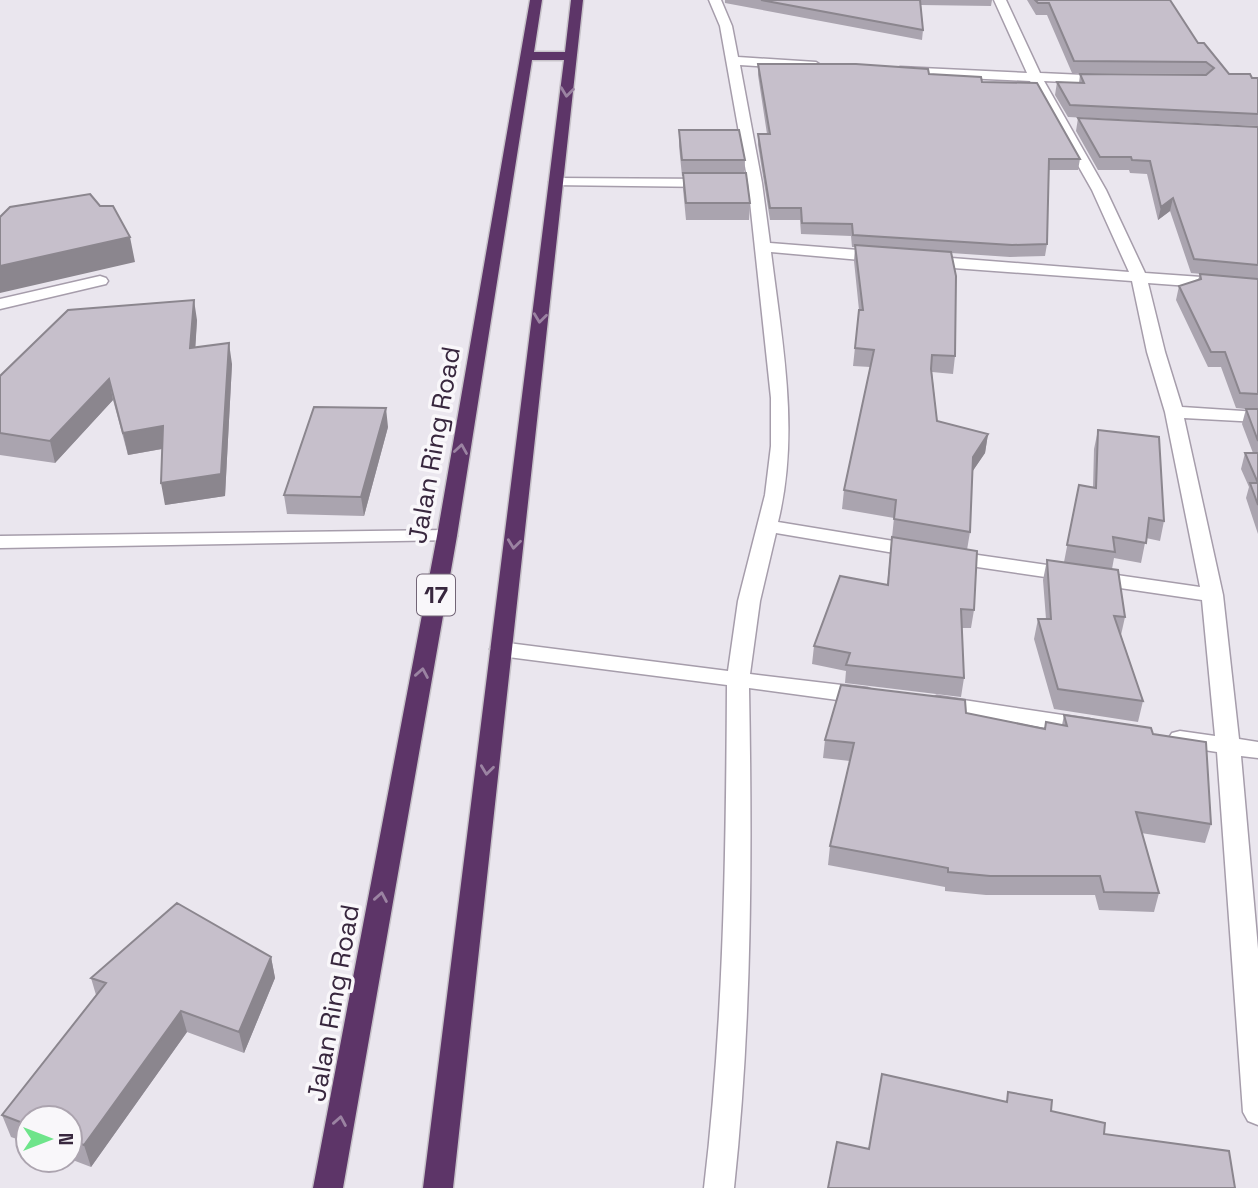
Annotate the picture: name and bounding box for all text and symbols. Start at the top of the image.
one-way arrow [559,86,574,98]
one-way arrow [533,312,548,324]
street label: Jalan Ring Road [400,344,468,546]
one-way arrow [453,443,468,455]
one-way arrow [506,538,521,550]
road number: 17 [417,574,455,616]
one-way arrow [414,667,429,679]
one-way arrow [480,765,495,776]
one-way arrow [373,891,388,903]
street label: Jalan Ring Road [299,902,367,1104]
north arrow [14,1104,84,1174]
one-way arrow [332,1115,347,1127]
text: N [53,1133,78,1145]

